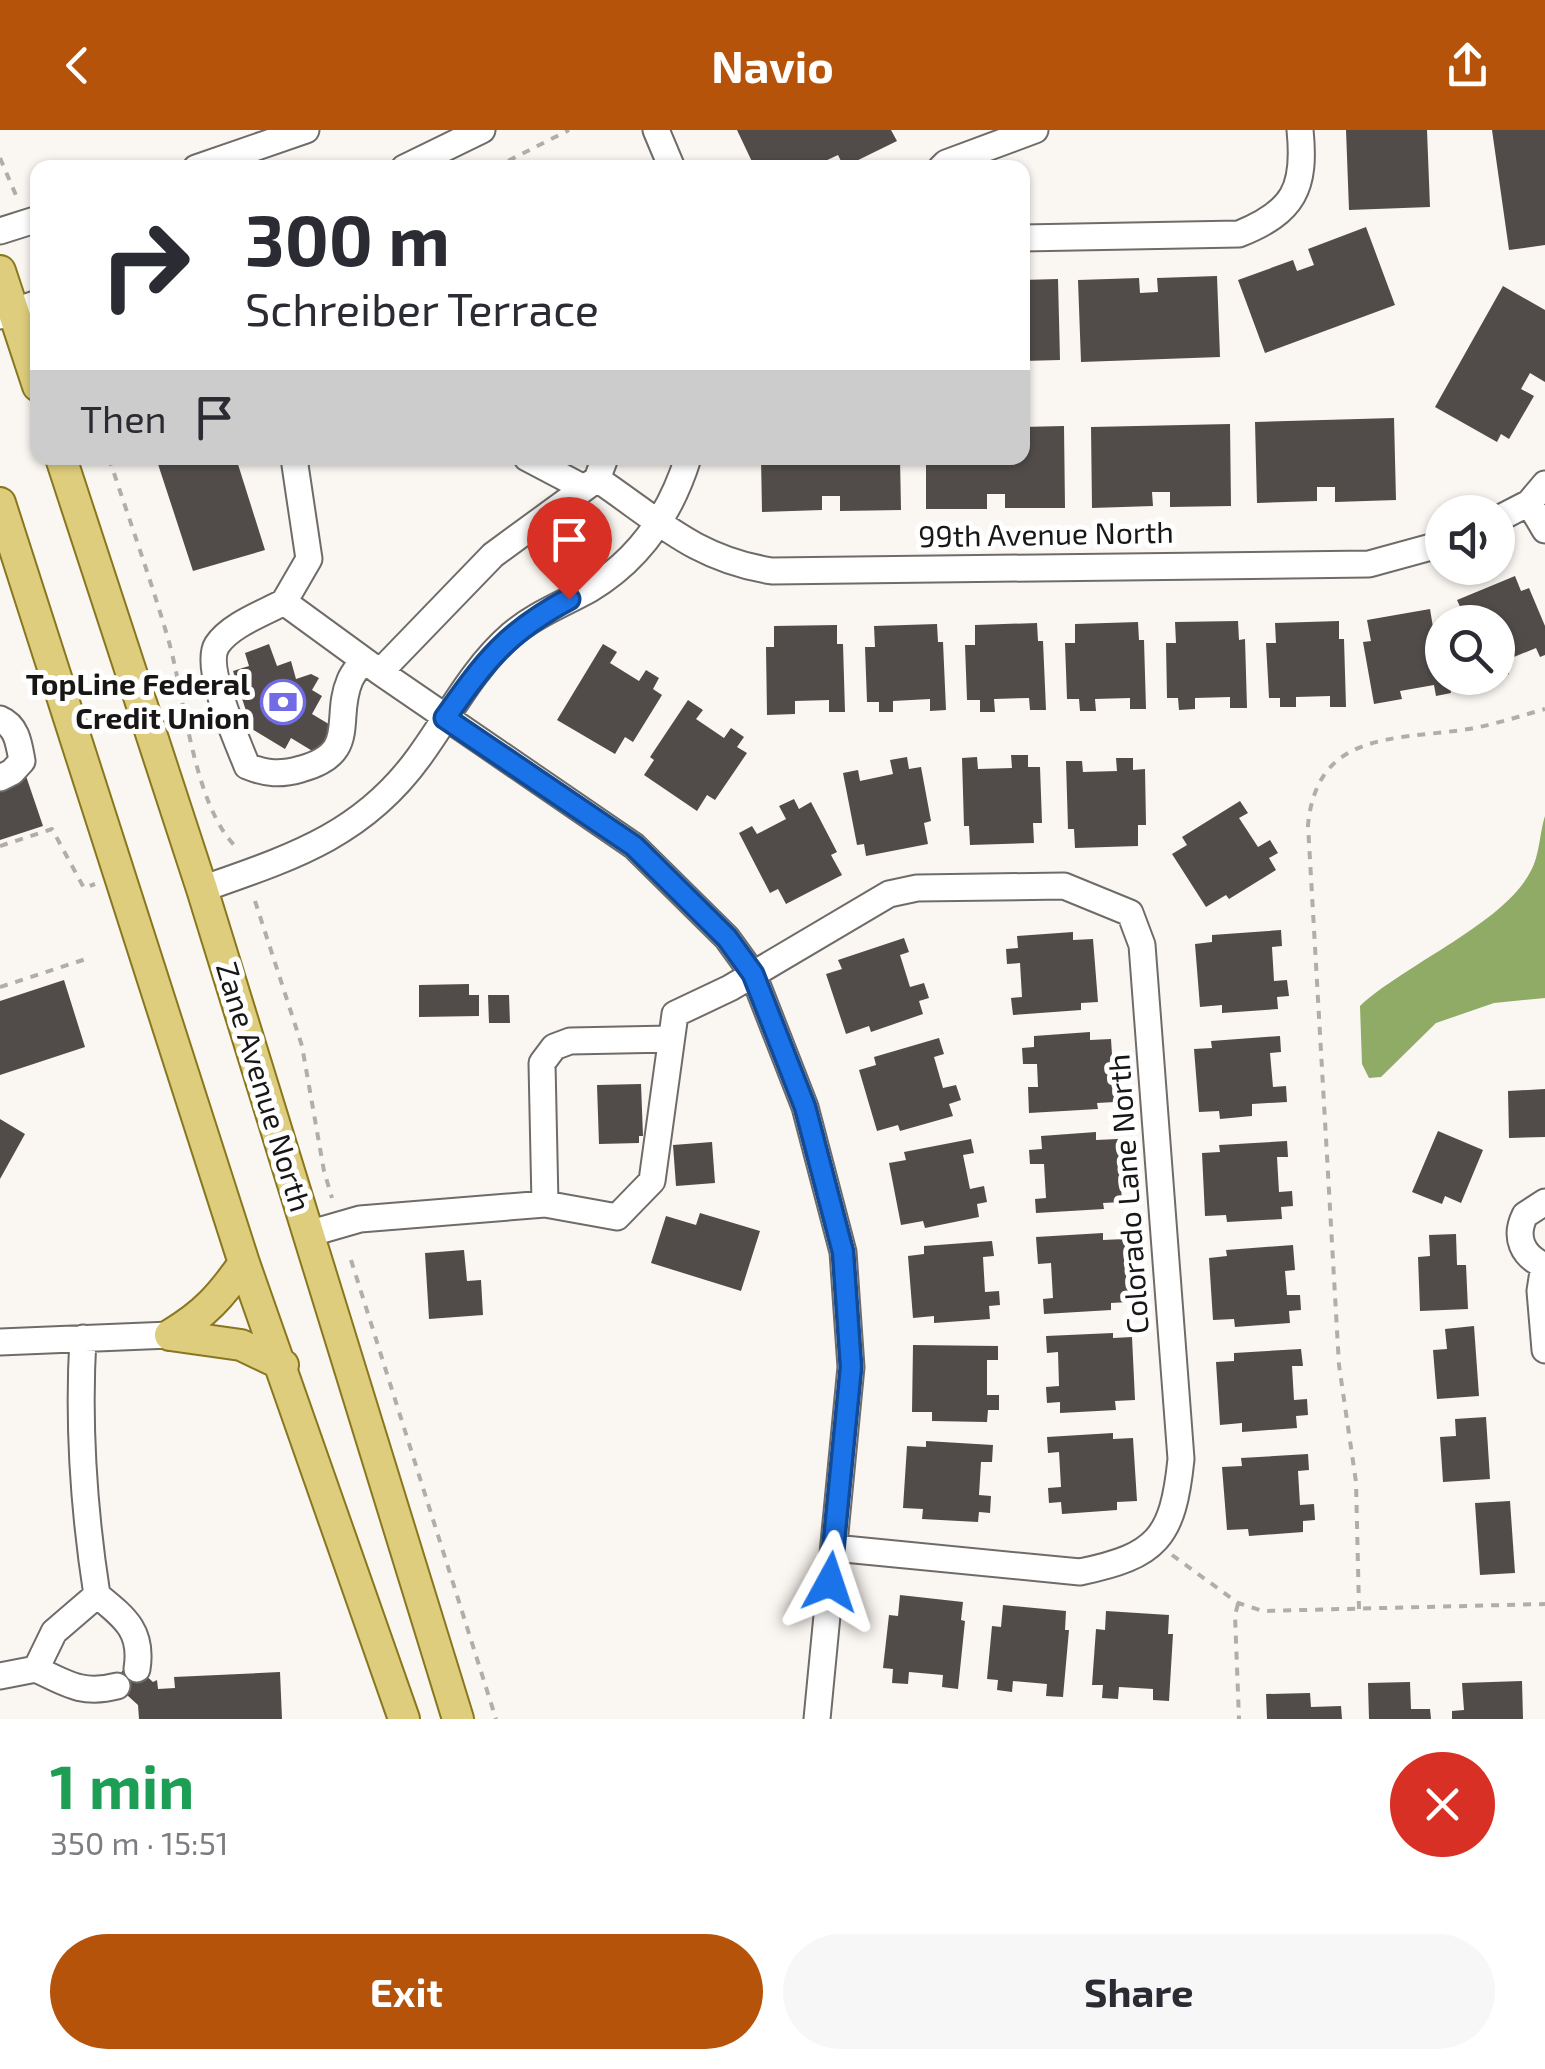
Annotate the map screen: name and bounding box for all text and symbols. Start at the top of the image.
icon: back [50,38,105,93]
text: Navio [711,38,834,92]
icon: share [1440,38,1495,93]
text: 300 m [245,196,450,280]
icon: right [80,200,210,330]
text: Schreiber Terrace [245,281,599,335]
icon: arrive [187,390,242,445]
text: Then [80,395,167,441]
map controls [1425,495,1515,695]
button: sound [1425,495,1515,585]
pin [527,497,612,600]
icon: arrive [542,512,597,567]
street label: 99th Avenue North [918,513,1174,553]
button: search [1425,605,1515,695]
place label: TopLine Federal Credit Union [26,665,250,735]
bank icon: TopLine Federal Credit Union [260,679,306,725]
street label: Zane Avenue North [210,957,320,1216]
street label: Colorado Lane North [1099,1053,1155,1335]
position arrow [778,1530,882,1634]
text: 1 min [50,1749,194,1821]
button: close [1390,1752,1495,1857]
text: 350 m · 15:51 [50,1823,229,1861]
button: Exit [50,1934,763,2049]
button: Share [783,1934,1495,2049]

